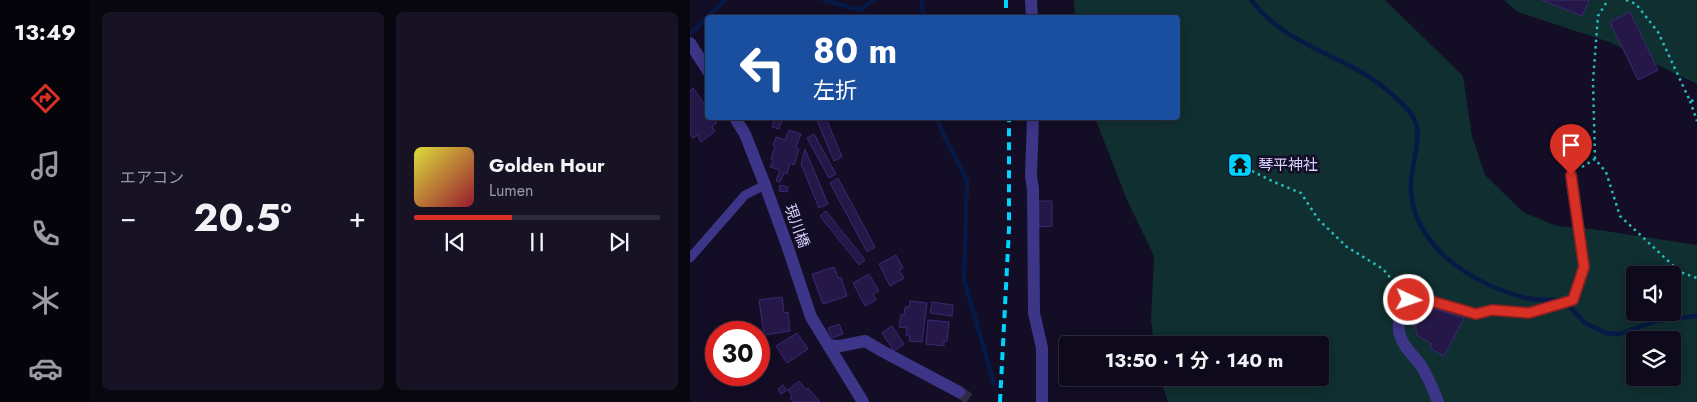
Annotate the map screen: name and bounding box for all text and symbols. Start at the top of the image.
text: 13:49 [14,16,76,48]
text: 80 m [813,26,897,76]
icon: left [730,35,795,100]
text: 左折 [813,74,857,106]
icon: directions [28,81,63,116]
pin [1550,124,1592,175]
icon: arrive [1557,131,1585,159]
icon: music [28,148,63,183]
text: Golden Hour [489,152,605,179]
temple icon: 琴平神社 [1227,152,1253,178]
place label: 琴平神社 [1258,154,1318,176]
text: エアコン [120,166,184,189]
text: Lumen [489,179,533,202]
text: 20.5° [194,190,292,245]
text: − [120,197,137,238]
text: + [349,197,366,238]
street label: 現川橋 [779,201,815,251]
icon: phone [28,216,63,251]
icon: previous [441,228,469,256]
icon: pause [523,228,551,256]
icon: next [605,228,633,256]
map controls [1626,266,1681,386]
button: sound [1626,266,1681,321]
position arrow [1382,273,1434,325]
icon: climate [28,283,63,318]
speed limit sign: 30 [705,321,770,386]
button: layers [1626,331,1681,386]
text: 13:50 · 1 分 · 140 m [1105,347,1283,374]
icon: car [28,351,63,386]

